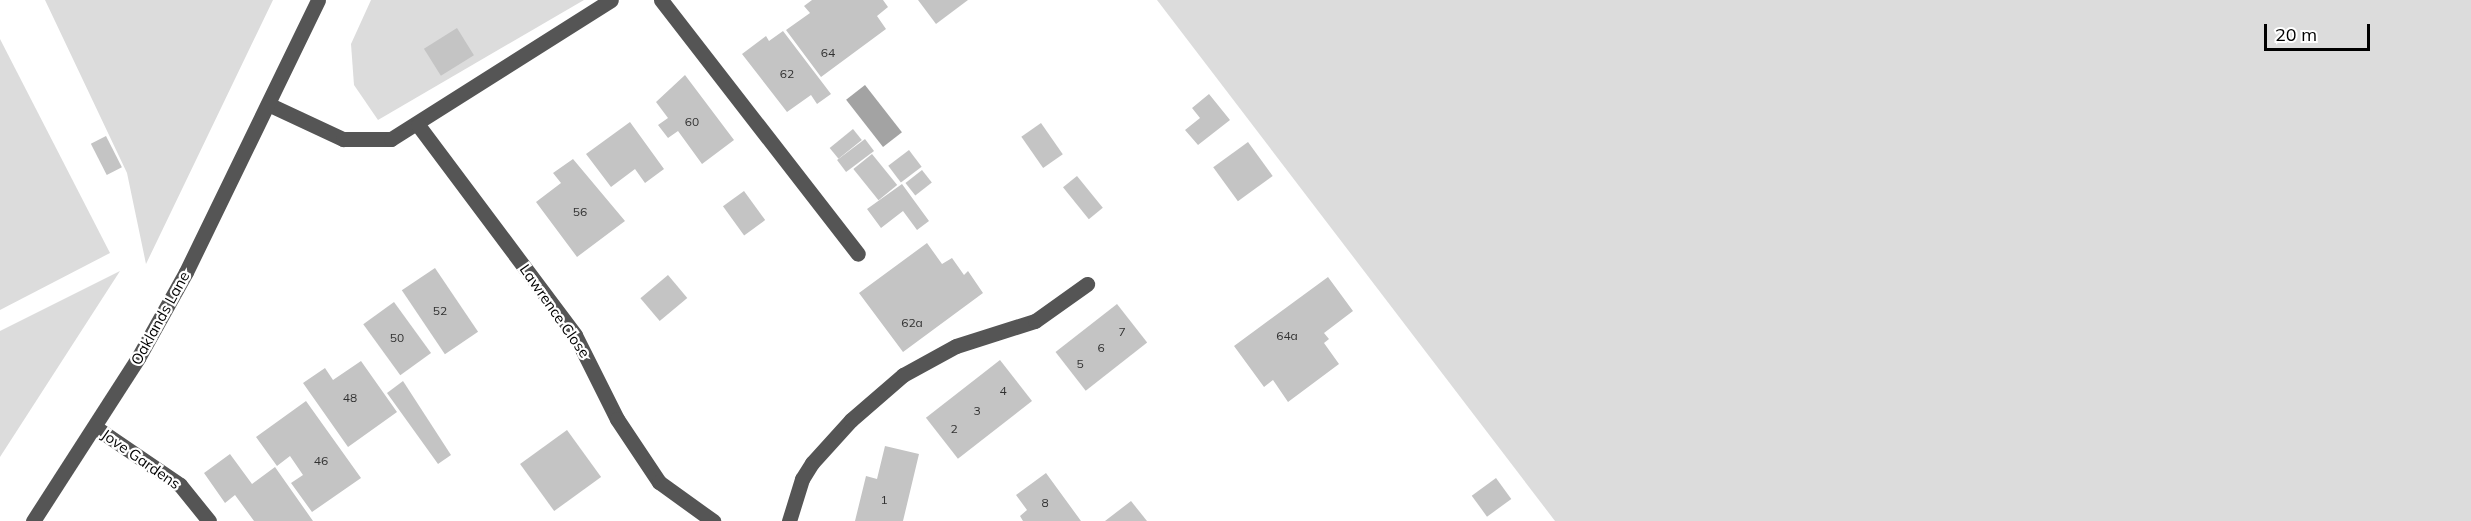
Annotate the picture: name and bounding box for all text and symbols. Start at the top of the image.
scale bar [2267,12,2374,50]
text: 20 m [2275,23,2317,46]
house number: 64 [821,46,835,60]
house number: 62 [780,67,794,81]
house number: 60 [685,115,699,129]
house number: 56 [573,205,587,219]
street label: Lawrence Close [516,261,594,361]
street label: Oaklands Lane [127,268,193,368]
house number: 52 [433,304,447,318]
house number: 62a [901,316,923,330]
house number: 7 [1118,325,1126,339]
house number: 64a [1276,329,1298,343]
house number: 50 [390,331,404,345]
house number: 6 [1097,341,1105,355]
house number: 5 [1076,357,1084,371]
house number: 4 [999,384,1007,398]
house number: 48 [343,391,357,405]
house number: 3 [973,404,981,418]
house number: 2 [950,422,958,436]
street label: Jove Gardens [98,425,184,493]
house number: 46 [314,454,328,468]
house number: 1 [880,493,888,507]
house number: 8 [1041,496,1049,510]

